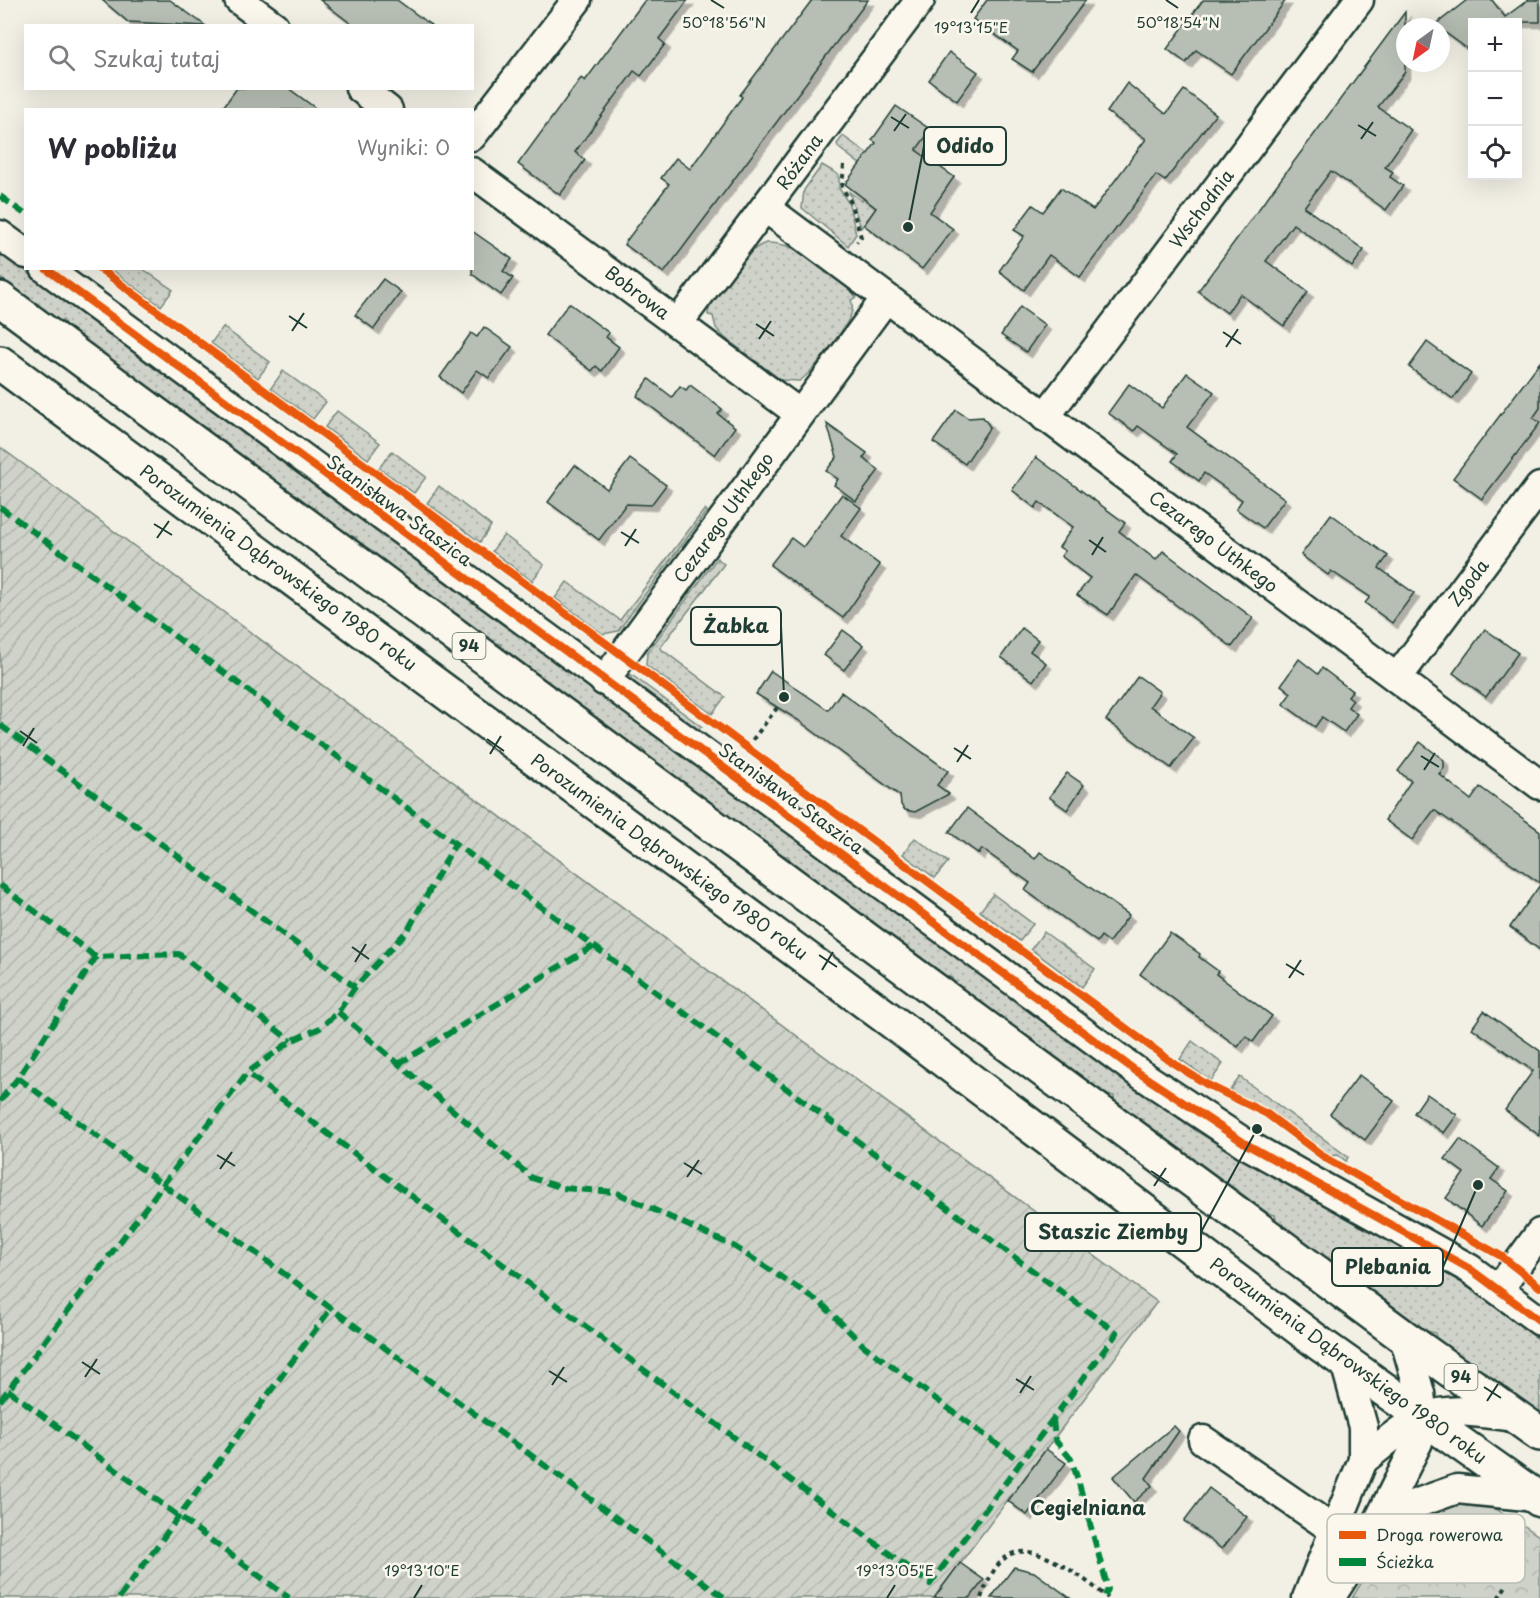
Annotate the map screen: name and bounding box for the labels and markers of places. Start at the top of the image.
callout: Odido [924,127,1006,165]
callout: Żabka [691,607,781,645]
callout: Staszic Ziemby [1025,1213,1201,1251]
callout: Plebania [1332,1248,1443,1286]

